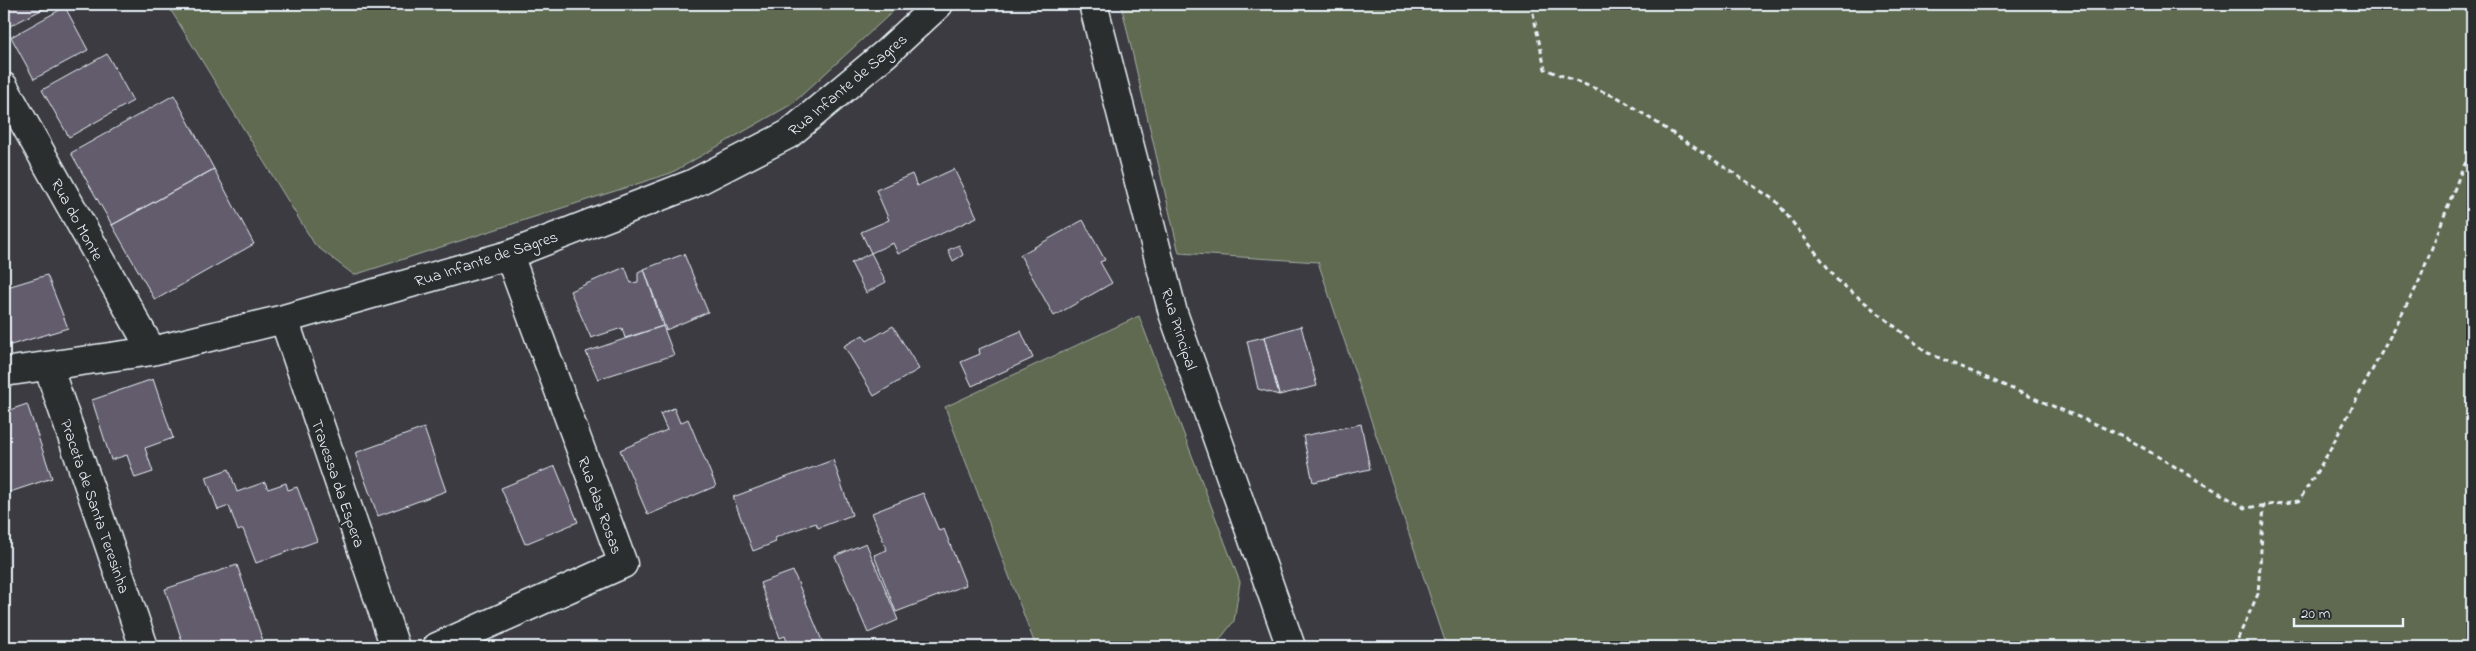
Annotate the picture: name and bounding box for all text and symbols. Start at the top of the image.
street label: Rua Infante de Sagres [783,28,913,143]
street label: Rua do Monte [44,175,109,266]
street label: Rua Infante de Sagres [412,225,561,294]
street label: Rua Principal [1154,286,1203,374]
street label: Praceta de Santa Teresinha [53,416,135,597]
street label: Travessa da Espera [304,416,370,551]
street label: Rua das Rosas [570,453,628,558]
scale bar [2294,596,2402,628]
text: 20 m [2301,603,2331,625]

